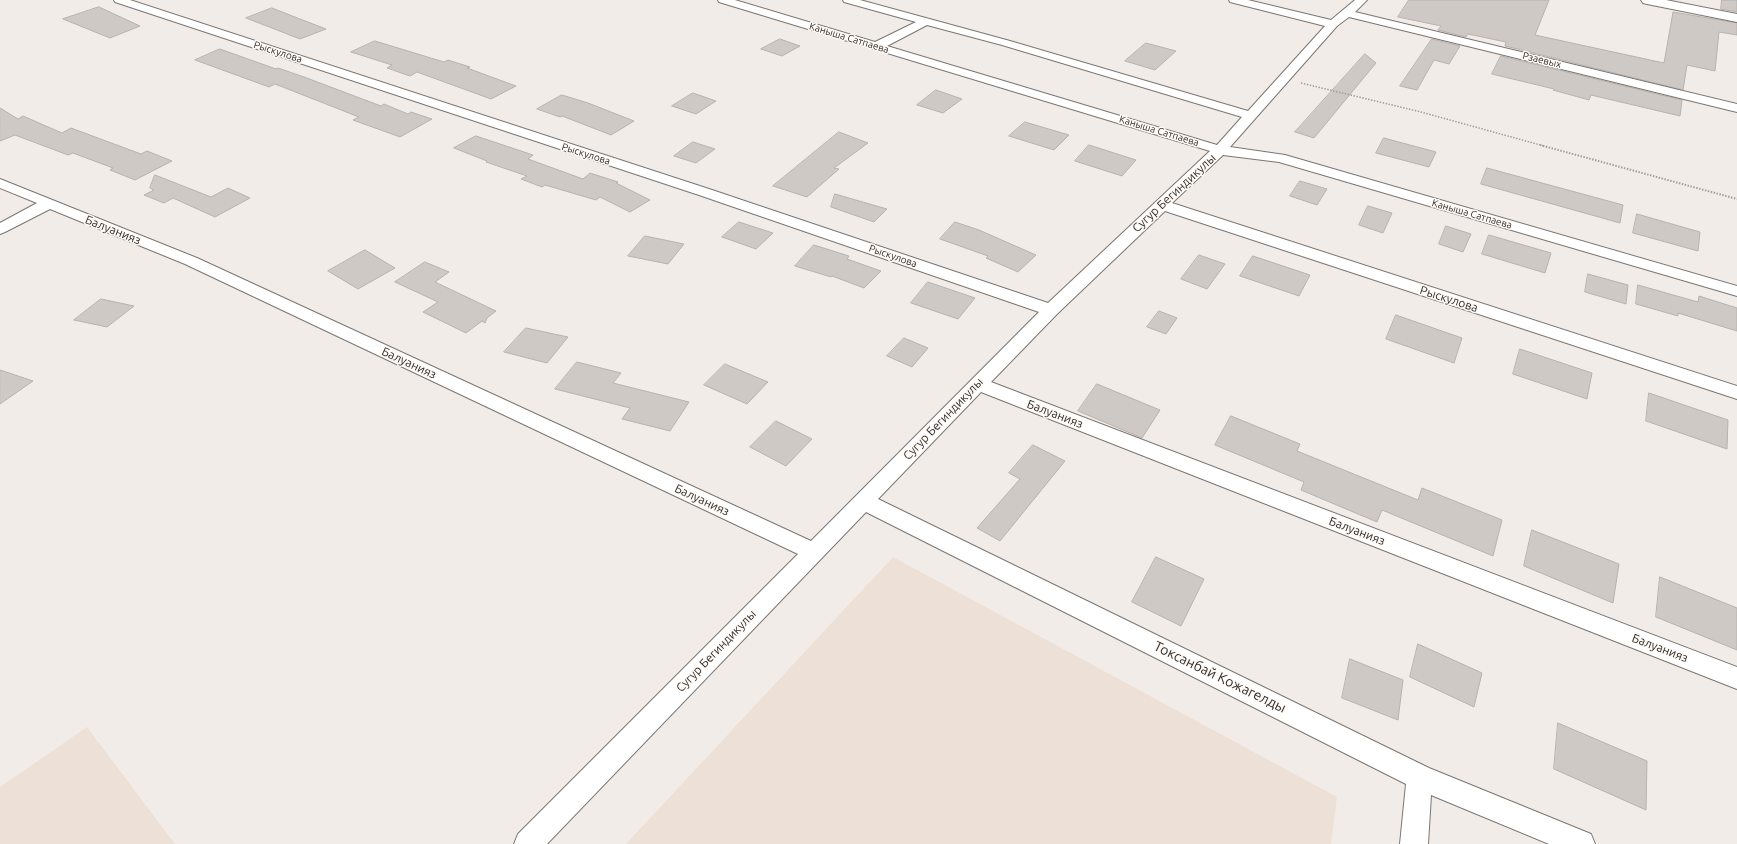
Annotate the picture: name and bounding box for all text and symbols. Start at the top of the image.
street label: Каныша Сатпаева [808,20,890,56]
street label: Рыскулова [252,39,304,65]
street label: Рзаевых [1521,49,1563,71]
street label: Каныша Сатпаева [1118,113,1200,149]
street label: Рыскулова [560,141,612,167]
street label: Сугур Бегиндикулы [1129,151,1219,235]
street label: Каныша Сатпаева [1431,197,1513,231]
street label: Балуанияз [83,212,143,248]
street label: Рыскулова [867,242,919,270]
street label: Рыскулова [1418,283,1480,315]
street label: Балуанияз [379,344,439,382]
street label: Сугур Бегиндикулы [900,375,986,463]
street label: Балуанияз [1025,397,1085,431]
street label: Балуанияз [672,481,732,519]
street label: Балуанияз [1327,514,1387,548]
street label: Сугур Бегиндикулы [673,607,759,695]
street label: Балуанияз [1630,631,1690,665]
street label: Токсанбай Кожагелды [1151,638,1289,716]

